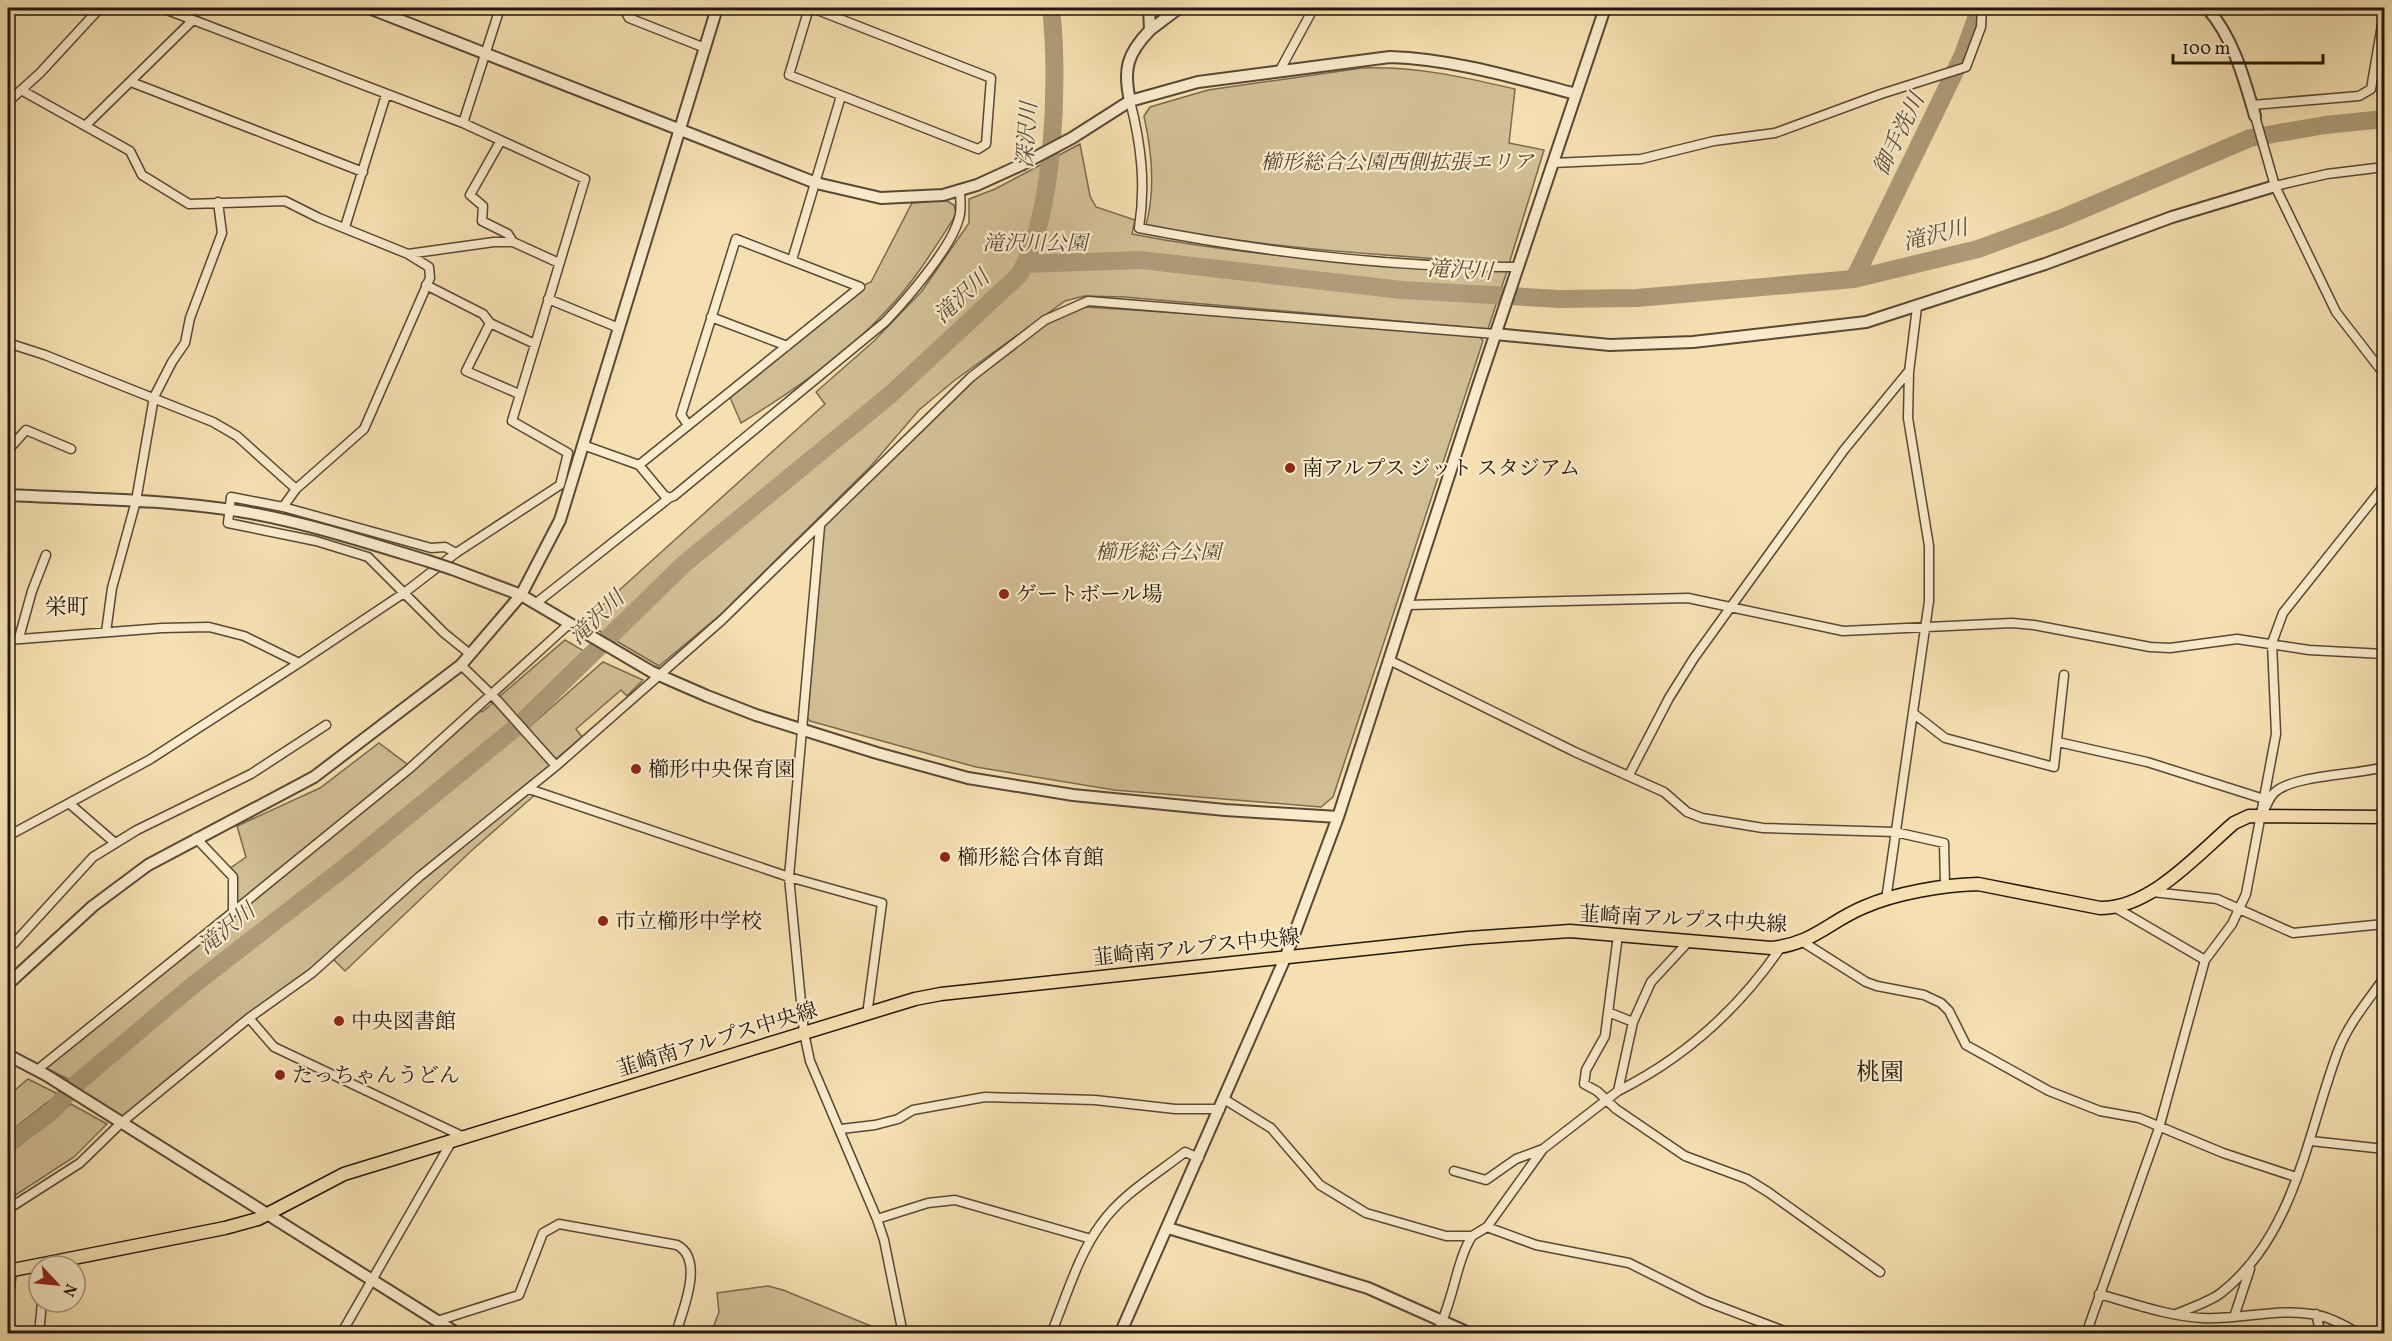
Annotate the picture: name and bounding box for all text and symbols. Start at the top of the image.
scale bar [2173,27,2323,65]
text: 100 m [2182,37,2231,62]
water label: 御手洗川 [1867,87,1934,181]
water label: 深沢川 [1011,99,1046,169]
park label: 櫛形総合公園西側拡張エリア [1261,149,1534,178]
water label: 滝沢川 [1900,213,1973,259]
park label: 滝沢川公園 [983,230,1090,259]
water label: 滝沢川 [1426,254,1496,289]
water label: 滝沢川 [928,263,999,332]
place label: 南アルプス ジット スタジアム [1302,455,1580,484]
marker: 南アルプス ジット スタジアム [1283,461,1297,475]
park label: 櫛形総合公園 [1095,539,1224,568]
place label: ゲートボール場 [1016,581,1163,610]
water label: 滝沢川 [563,583,634,653]
marker: ゲートボール場 [997,587,1011,601]
district label: 栄町 [45,593,89,624]
place label: 櫛形中央保育園 [648,756,795,785]
marker: 櫛形中央保育園 [629,762,643,776]
place label: 櫛形総合体育館 [957,844,1104,873]
marker: 櫛形総合体育館 [938,850,952,864]
water label: 滝沢川 [192,896,265,963]
street label: 韮崎南アルプス中央線 [1578,901,1788,940]
place label: 市立櫛形中学校 [615,908,762,937]
marker: 市立櫛形中学校 [596,914,610,928]
street label: 韮崎南アルプス中央線 [1091,923,1301,974]
street label: 韮崎南アルプス中央線 [614,996,821,1085]
place label: 中央図書館 [351,1008,456,1037]
marker: 中央図書館 [332,1014,346,1028]
district label: 桃園 [1856,1057,1904,1091]
place label: たっちゃんうどん [292,1062,460,1091]
marker: たっちゃんうどん [273,1068,287,1082]
north arrow [27,1254,87,1314]
text: N [56,1280,81,1300]

